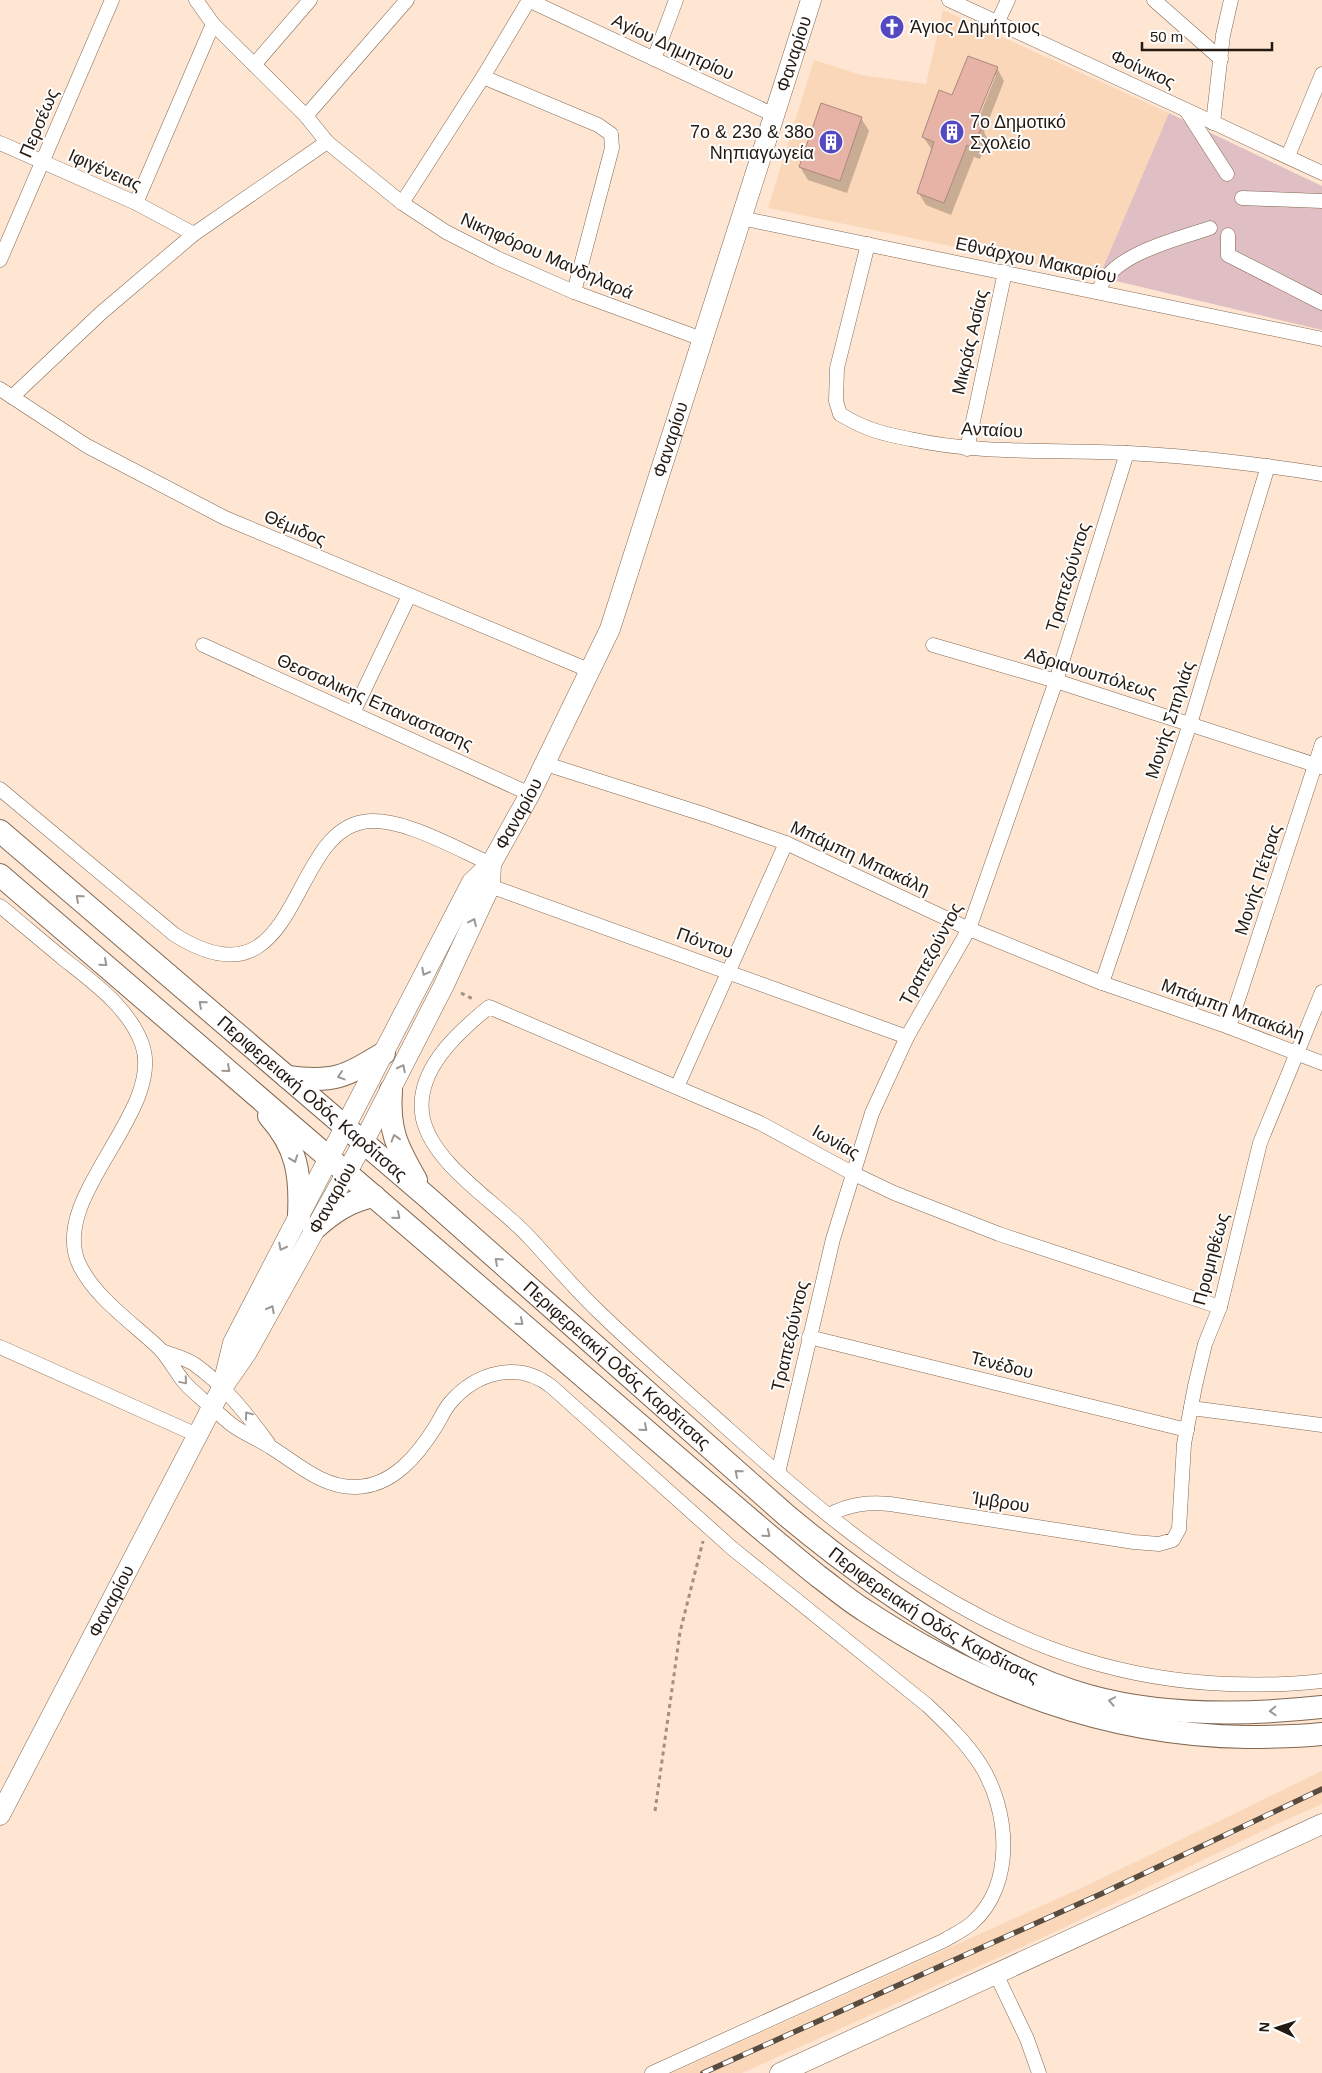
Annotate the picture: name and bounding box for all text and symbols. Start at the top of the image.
street label: Αγίου Δημητρίου [609,10,737,84]
street label: Φαναρίου [772,14,815,94]
church icon: Άγιος Δημήτριος [879,14,905,40]
place label: Άγιος Δημήτριος [910,17,1040,37]
scale bar [1142,20,1272,52]
text: 50 m [1150,28,1183,45]
street label: Φοίνικος [1108,45,1179,93]
street label: Περσέως [16,85,63,161]
place label: 7ο Δημοτικό Σχολείο [970,112,1066,153]
building icon: 7ο Δημοτικό Σχολείο [939,119,965,145]
place label: 7ο & 23ο & 38ο Νηπιαγωγεία [690,122,814,163]
building icon: 7ο & 23ο & 38ο Νηπιαγωγεία [818,129,844,155]
street label: Ιφιγένειας [65,145,145,195]
street label: Νικηφόρου Μανδηλαρά [458,209,636,303]
street label: Εθνάρχου Μακαρίου [954,233,1118,287]
street label: Μικράς Ασίας [948,287,992,397]
street label: Φαναρίου [649,399,692,480]
street label: Ανταίου [961,418,1023,442]
street label: Θέμιδος [261,506,329,550]
street label: Τραπεζούντος [1042,520,1094,634]
street label: Αδριανουπόλεως [1022,643,1160,703]
street label: Θεσσαλικης Επαναστασης [274,650,476,754]
street label: Μονής Σπηλιάς [1142,658,1199,781]
street label: Φαναρίου [491,775,546,853]
street label: Μπάμπη Μπακάλη [787,817,933,899]
street label: Μονής Πέτρας [1231,822,1285,938]
one-way arrow [76,895,85,904]
street label: Τραπεζούντος [896,899,967,1009]
one-way arrow [467,918,477,927]
street label: Πόντου [674,924,736,962]
one-way arrow [98,957,107,966]
one-way arrow [421,967,431,976]
street label: Μπάμπη Μπακάλη [1159,975,1307,1045]
one-way arrow [199,1001,208,1010]
street label: Περιφερειακή Οδός Καρδίτσας [213,1012,411,1185]
one-way arrow [221,1063,230,1072]
one-way arrow [396,1064,406,1073]
one-way arrow [338,1070,346,1080]
street label: Ιωνίας [809,1121,863,1163]
one-way arrow [390,1134,400,1143]
one-way arrow [288,1154,298,1162]
street label: Φαναρίου [305,1159,360,1237]
one-way arrow [392,1210,401,1219]
street label: Προμηθέως [1189,1211,1233,1307]
one-way arrow [278,1241,288,1250]
one-way arrow [495,1258,504,1267]
street label: Περιφερειακή Οδός Καρδίτσας [519,1277,715,1453]
street label: Τραπεζούντος [768,1278,813,1393]
one-way arrow [264,1306,274,1315]
one-way arrow [515,1316,524,1325]
street label: Τενέδου [969,1348,1035,1382]
one-way arrow [179,1375,187,1384]
one-way arrow [245,1412,253,1421]
one-way arrow [638,1422,647,1431]
one-way arrow [735,1470,744,1479]
street label: Ίμβρου [970,1487,1031,1516]
one-way arrow [761,1528,770,1536]
street label: Περιφερειακή Οδός Καρδίτσας [825,1543,1042,1687]
street label: Φαναρίου [84,1562,138,1641]
one-way arrow [1107,1697,1116,1707]
one-way arrow [1269,1705,1277,1716]
north arrow [1252,2003,1302,2053]
text: N [1256,2021,1272,2033]

